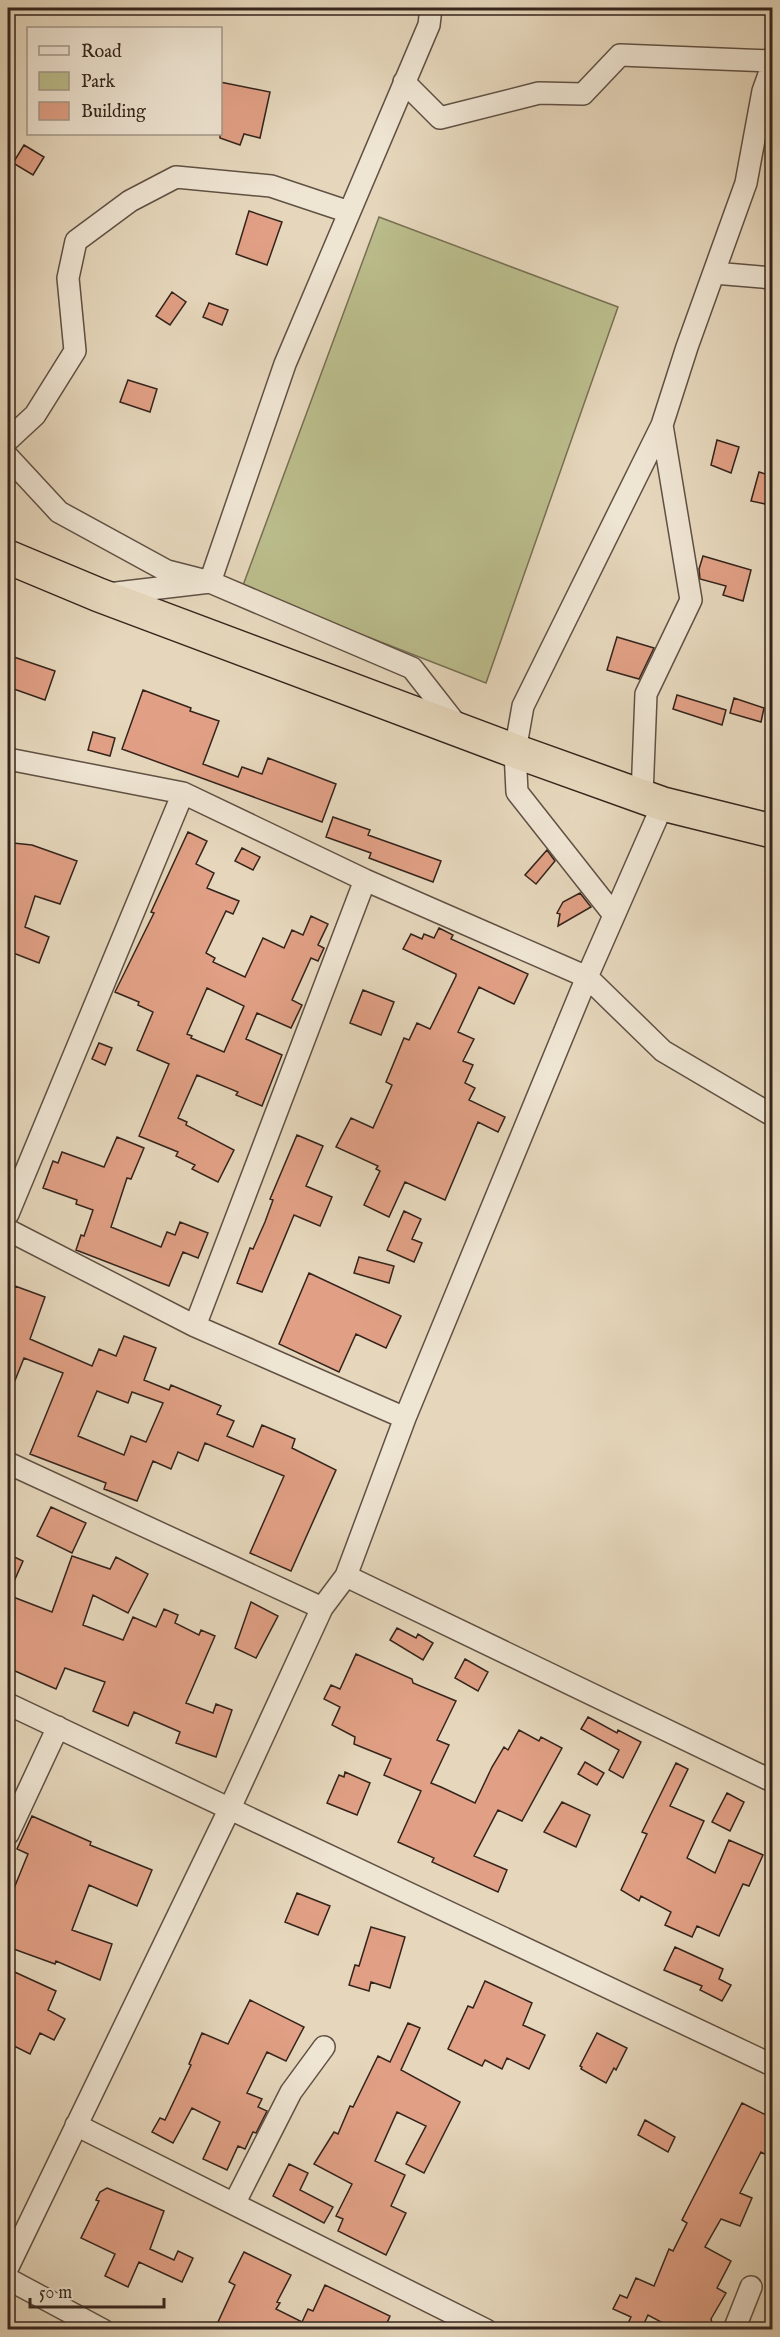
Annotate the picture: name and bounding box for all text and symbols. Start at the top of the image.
legend [27,27,222,135]
text: Road [81,41,122,64]
text: Park [81,71,116,94]
text: Building [81,101,146,124]
scale bar [30,2271,164,2309]
text: 50 m [39,2282,72,2305]

